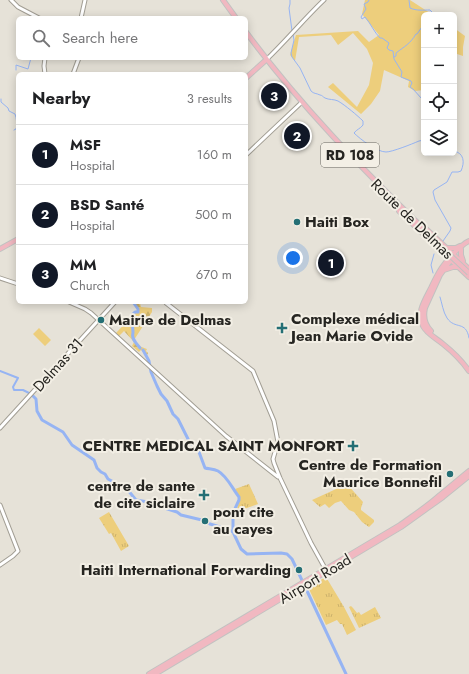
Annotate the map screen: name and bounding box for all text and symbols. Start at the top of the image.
map controls [421,12,457,156]
button: + [421,12,457,48]
search box [16,16,248,60]
icon: search [30,27,52,49]
text: Search here [62,27,138,49]
button: − [421,48,457,84]
pin: 3 [261,81,287,111]
button: locate [421,84,457,120]
text: Nearby [32,86,90,110]
text: 3 results [187,89,232,108]
button: layers [421,120,457,156]
pin: 2 [284,121,310,151]
text: MSF [70,134,101,156]
road number: RD 108 [321,143,379,167]
text: 1 [42,145,48,164]
text: 160 m [197,145,232,164]
text: Hospital [70,156,115,175]
street label: Route de Delmas [366,174,458,264]
text: BSD Santé [70,194,144,216]
text: 2 [41,205,49,224]
text: 500 m [195,205,232,224]
place label: Haiti Box [305,211,369,233]
text: Hospital [70,216,115,235]
marker: Haiti Box [292,217,302,227]
your location [283,248,303,268]
pin: 1 [318,248,344,278]
text: MM [70,254,97,276]
text: 3 [41,265,49,284]
text: 670 m [196,265,232,284]
text: Church [70,276,110,295]
place label: Complexe médical Jean Marie Ovide [288,308,419,347]
place label: Mairie de Delmas [109,309,231,331]
marker: Mairie de Delmas [96,315,106,325]
marker: Complexe médical Jean Marie Ovide [276,322,288,334]
street label: Delmas 31 [28,333,88,397]
place label: CENTRE MEDICAL SAINT MONFORT [83,435,345,457]
marker: CENTRE MEDICAL SAINT MONFORT [347,440,359,452]
place label: Centre de Formation Maurice Bonnefil [298,454,442,493]
marker: Centre de Formation Maurice Bonnefil [445,469,455,479]
place label: centre de sante de cite siclaire [87,475,195,514]
marker: centre de sante de cite siclaire [198,489,210,501]
place label: pont cite au cayes [213,501,274,540]
marker: pont cite au cayes [200,516,210,526]
street label: Airport Road [274,549,356,609]
place label: Haiti International Forwarding [81,559,291,581]
marker: Haiti International Forwarding [294,565,304,575]

